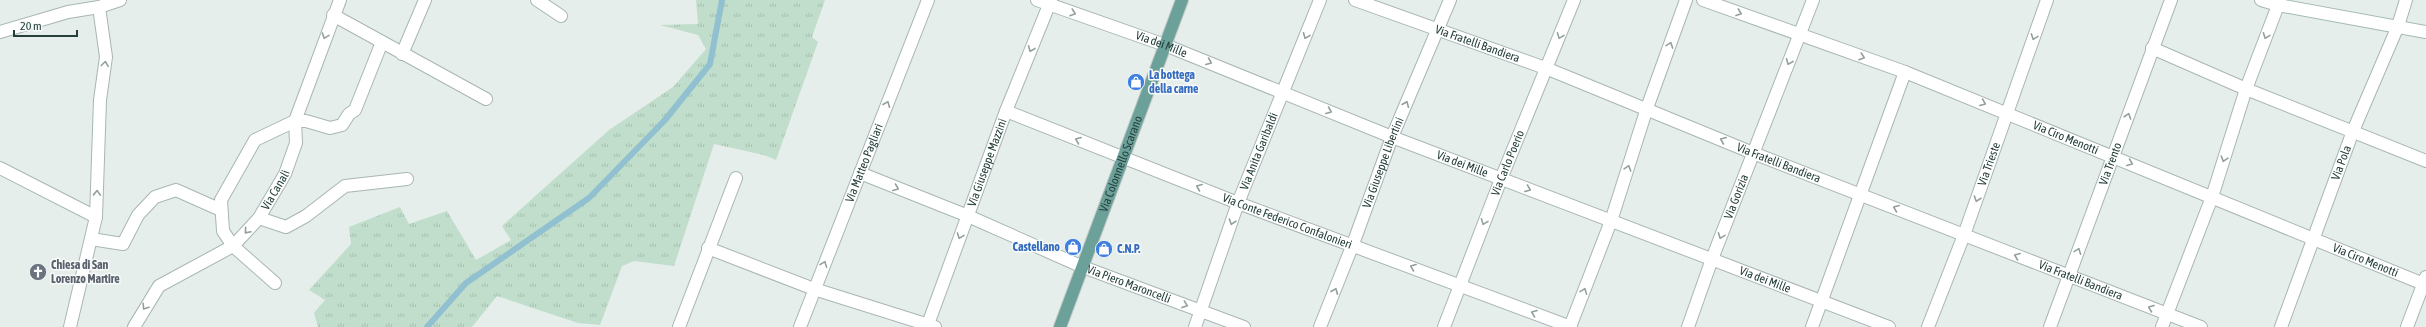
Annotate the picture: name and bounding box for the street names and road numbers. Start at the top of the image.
street label: Via Fratelli Bandiera [1433,22,1522,65]
street label: Via dei Mille [1134,28,1189,60]
street label: Via Anita Garibaldi [1237,111,1281,192]
street label: Via Colonnello Scarano [1096,114,1145,214]
street label: Via Giuseppe Libertini [1360,115,1407,210]
street label: Via Giuseppe Mazzini [965,117,1010,209]
street label: Via Ciro Menotti [2031,118,2101,157]
street label: Via Matteo Pagliari [842,122,886,204]
street label: Via Carlo Poerio [1488,128,1527,198]
street label: Via Fratelli Bandiera [1735,140,1823,186]
street label: Via Trieste [1975,140,2003,188]
street label: Via Trento [2096,140,2125,187]
street label: Via Pola [2329,143,2354,182]
street label: Via dei Mille [1435,148,1490,180]
street label: Via Canali [258,168,293,213]
street label: Via Gorizia [1721,172,1751,221]
street label: Via Conte Federico Confalonieri [1220,191,1354,252]
street label: Via Ciro Menotti [2331,241,2400,280]
street label: Via Fratelli Bandiera [2037,258,2125,303]
street label: Via Piero Maroncelli [1085,262,1173,306]
street label: Via dei Mille [1737,263,1793,296]

